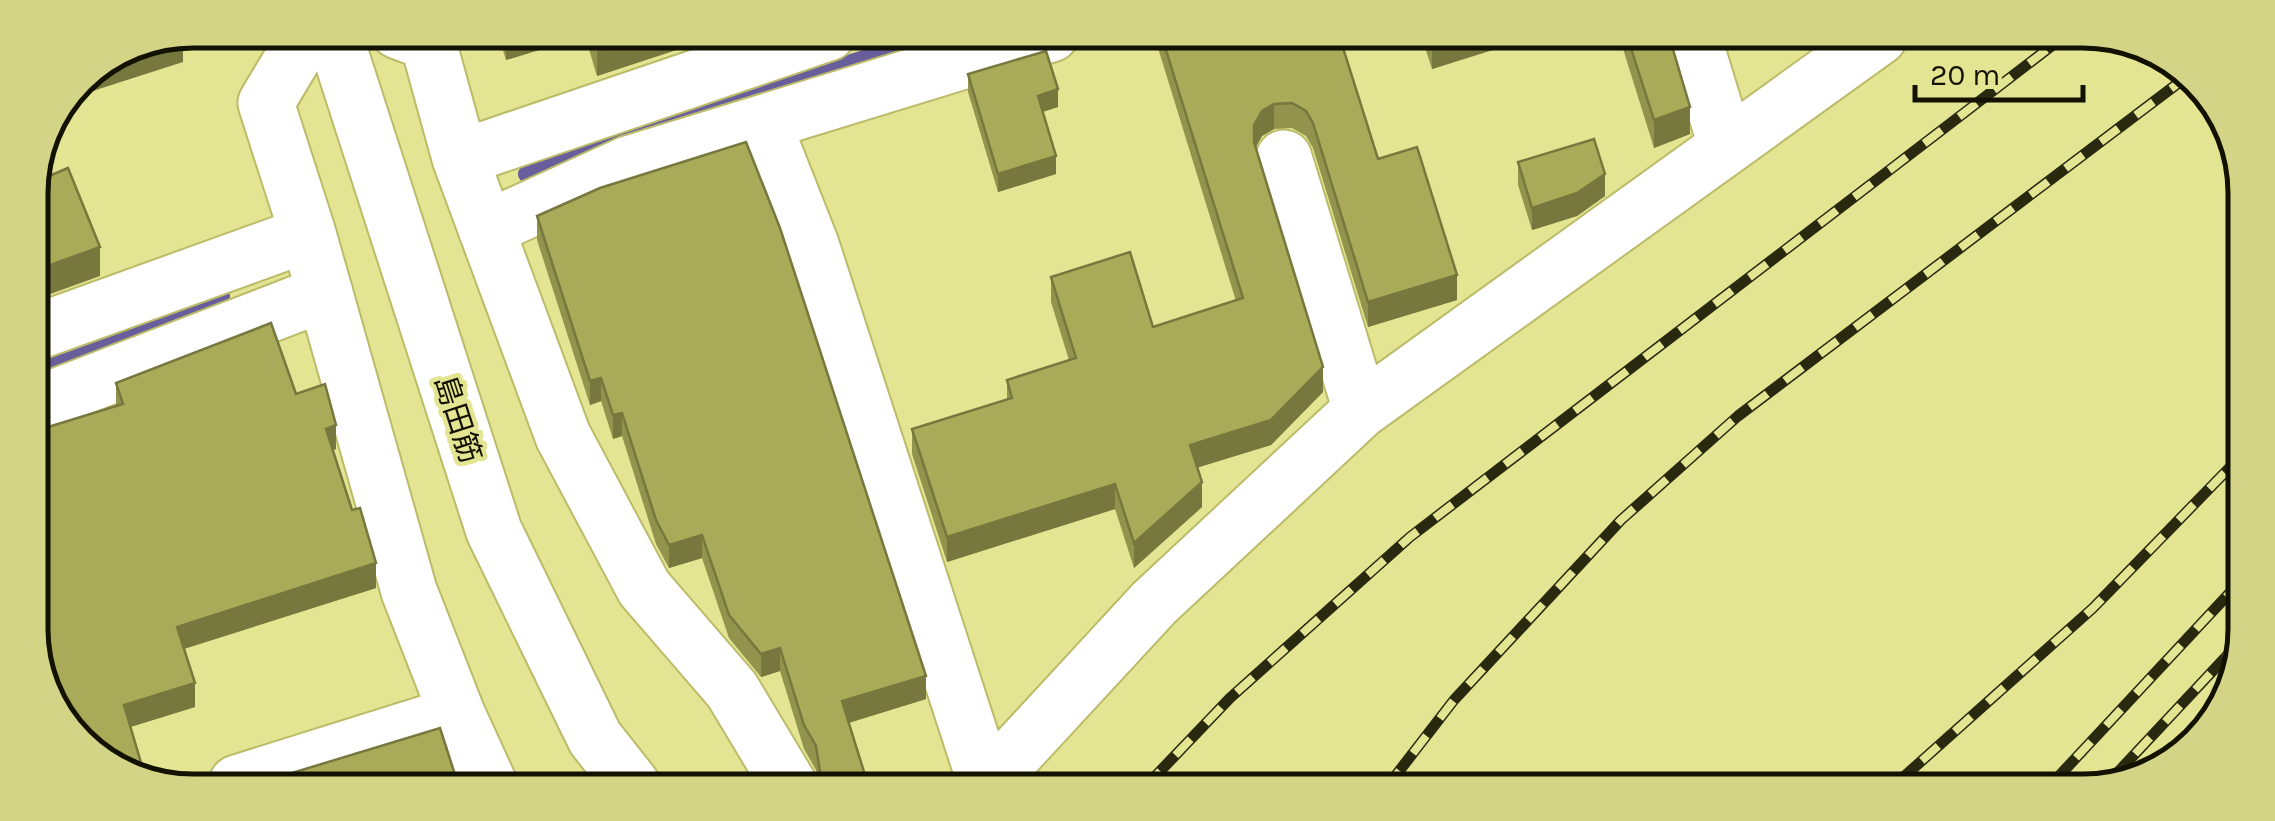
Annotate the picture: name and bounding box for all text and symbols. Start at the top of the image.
scale bar [1915,40,2082,102]
text: 20 m [1930,57,2000,93]
street label: 島田筋 [427,371,489,467]

